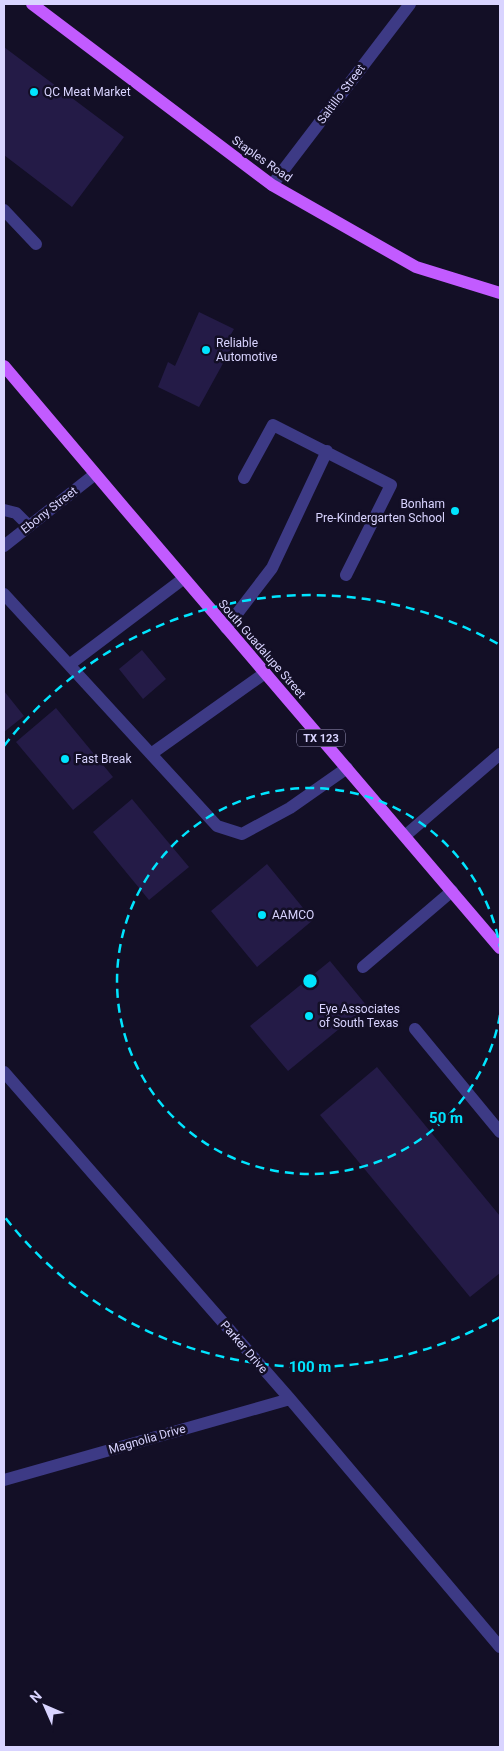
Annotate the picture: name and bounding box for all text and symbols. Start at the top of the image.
street label: Saltillo Street [314,61,368,126]
place label: QC Meat Market [44,85,131,99]
marker: QC Meat Market [28,86,40,98]
street label: Staples Road [229,133,295,185]
place label: Reliable Automotive [216,336,277,364]
marker: Reliable Automotive [200,344,212,356]
street label: Ebony Street [18,484,80,536]
place label: Bonham Pre-Kindergarten School [315,497,445,525]
marker: Bonham Pre-Kindergarten School [449,505,461,517]
street label: South Guadalupe Street [215,597,309,701]
road number: TX 123 [297,730,345,746]
place label: Fast Break [75,752,132,766]
marker: Fast Break [59,753,71,765]
place label: AAMCO [272,908,314,922]
marker: AAMCO [256,909,268,921]
centre of rings [301,972,319,990]
place label: Eye Associates of South Texas [319,1002,400,1030]
marker: Eye Associates of South Texas [303,1010,315,1022]
text: 50 m [429,1109,463,1127]
street label: Parker Drive [218,1318,270,1376]
text: 100 m [289,1358,331,1376]
street label: Magnolia Drive [107,1421,187,1457]
north arrow [20,1681,70,1731]
text: N [27,1688,45,1706]

